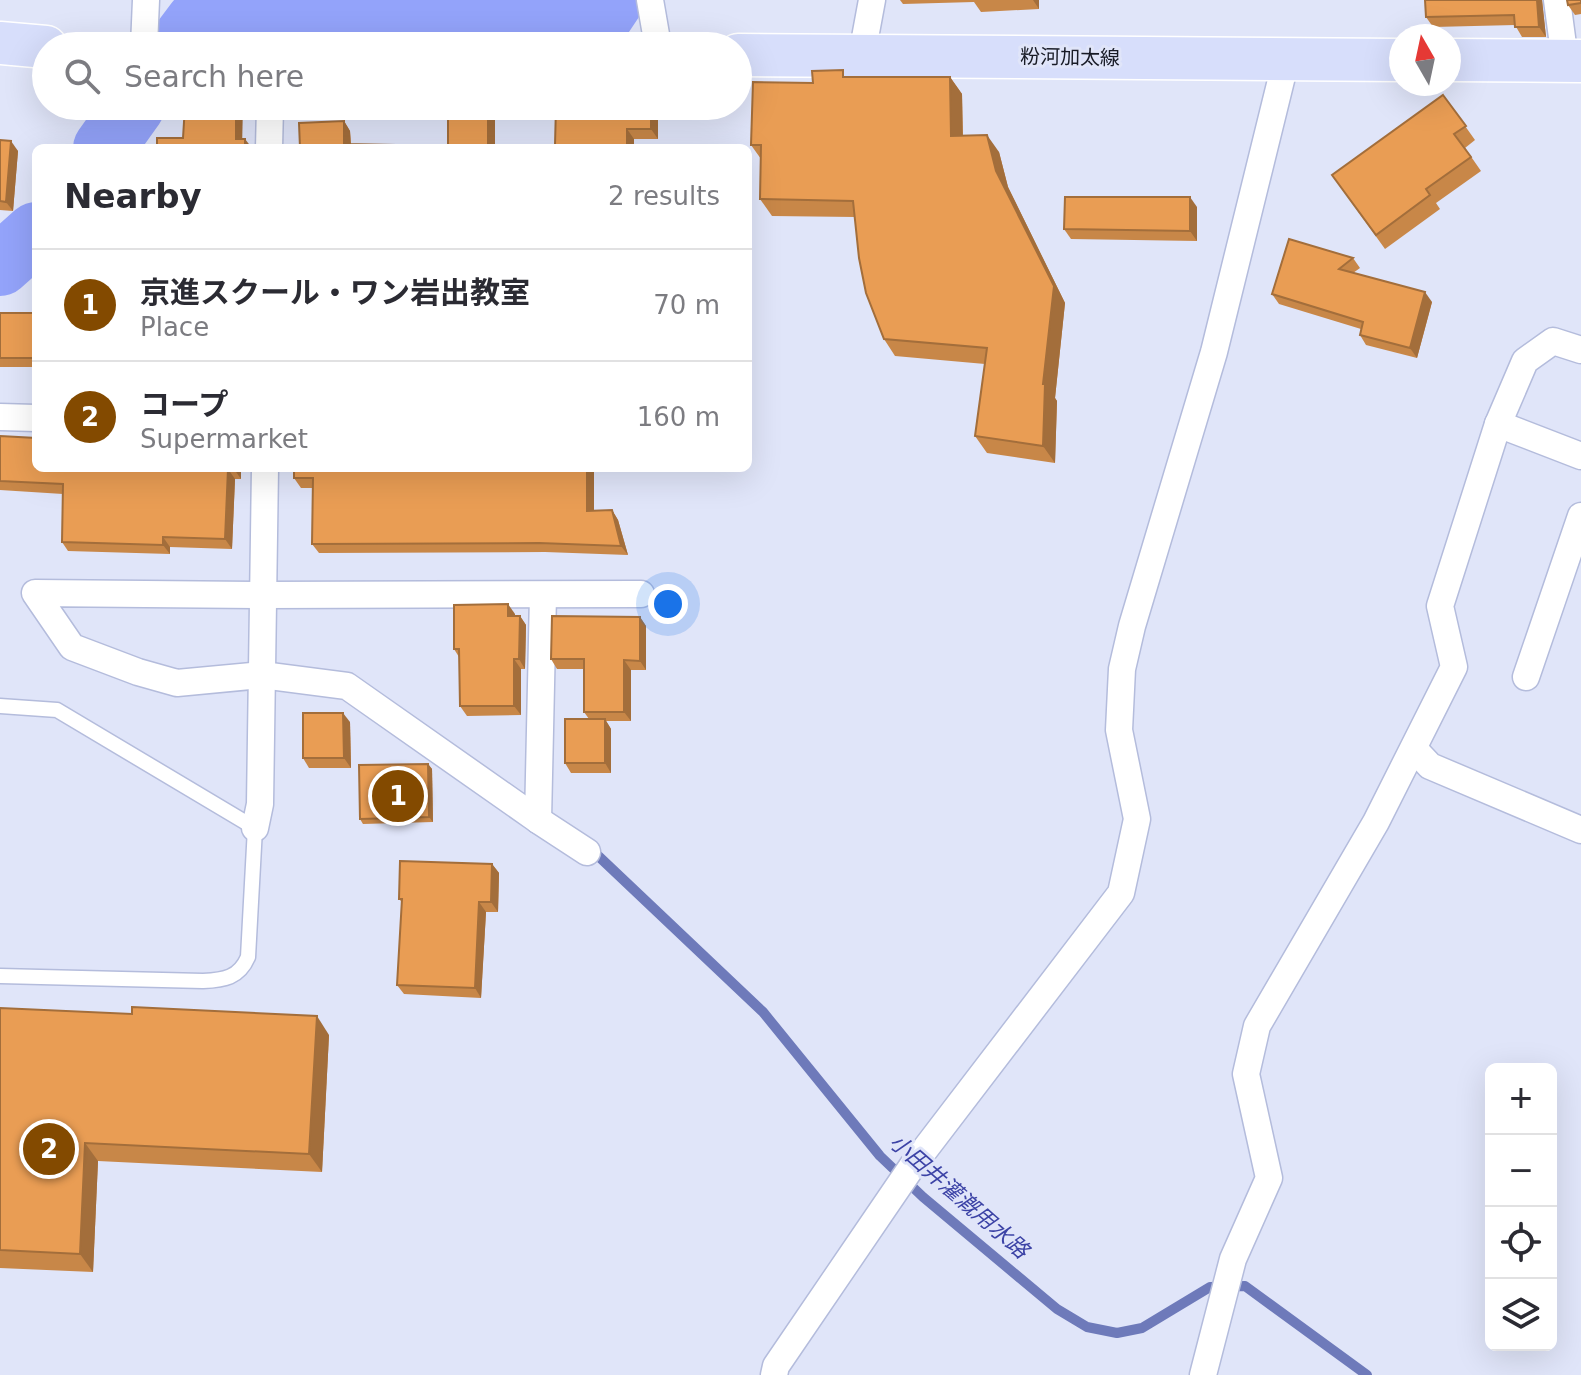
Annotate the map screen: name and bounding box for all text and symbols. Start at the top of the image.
north arrow [1389,24,1461,96]
search box [32,32,752,120]
street label: 粉河加太線 [1020,44,1120,70]
icon: search [60,54,104,98]
text: Search here [124,59,304,94]
text: Nearby [64,176,202,216]
text: 2 results [608,181,720,211]
text: 京進スクール・ワン岩出教室 [140,275,530,310]
text: 1 [81,290,99,320]
text: 70 m [653,290,720,320]
text: Place [140,312,209,342]
text: コープ [140,387,228,422]
text: 2 [81,402,99,432]
text: 160 m [637,402,720,432]
text: Supermarket [140,424,308,454]
your location [648,584,688,624]
pin: 1 [372,766,424,826]
map controls [1485,1063,1557,1351]
button: + [1485,1063,1557,1135]
pin: 2 [23,1119,75,1179]
water label: 小田井灌漑用水路 [884,1129,1035,1264]
button: − [1485,1135,1557,1207]
button: locate [1485,1207,1557,1279]
button: layers [1485,1279,1557,1351]

